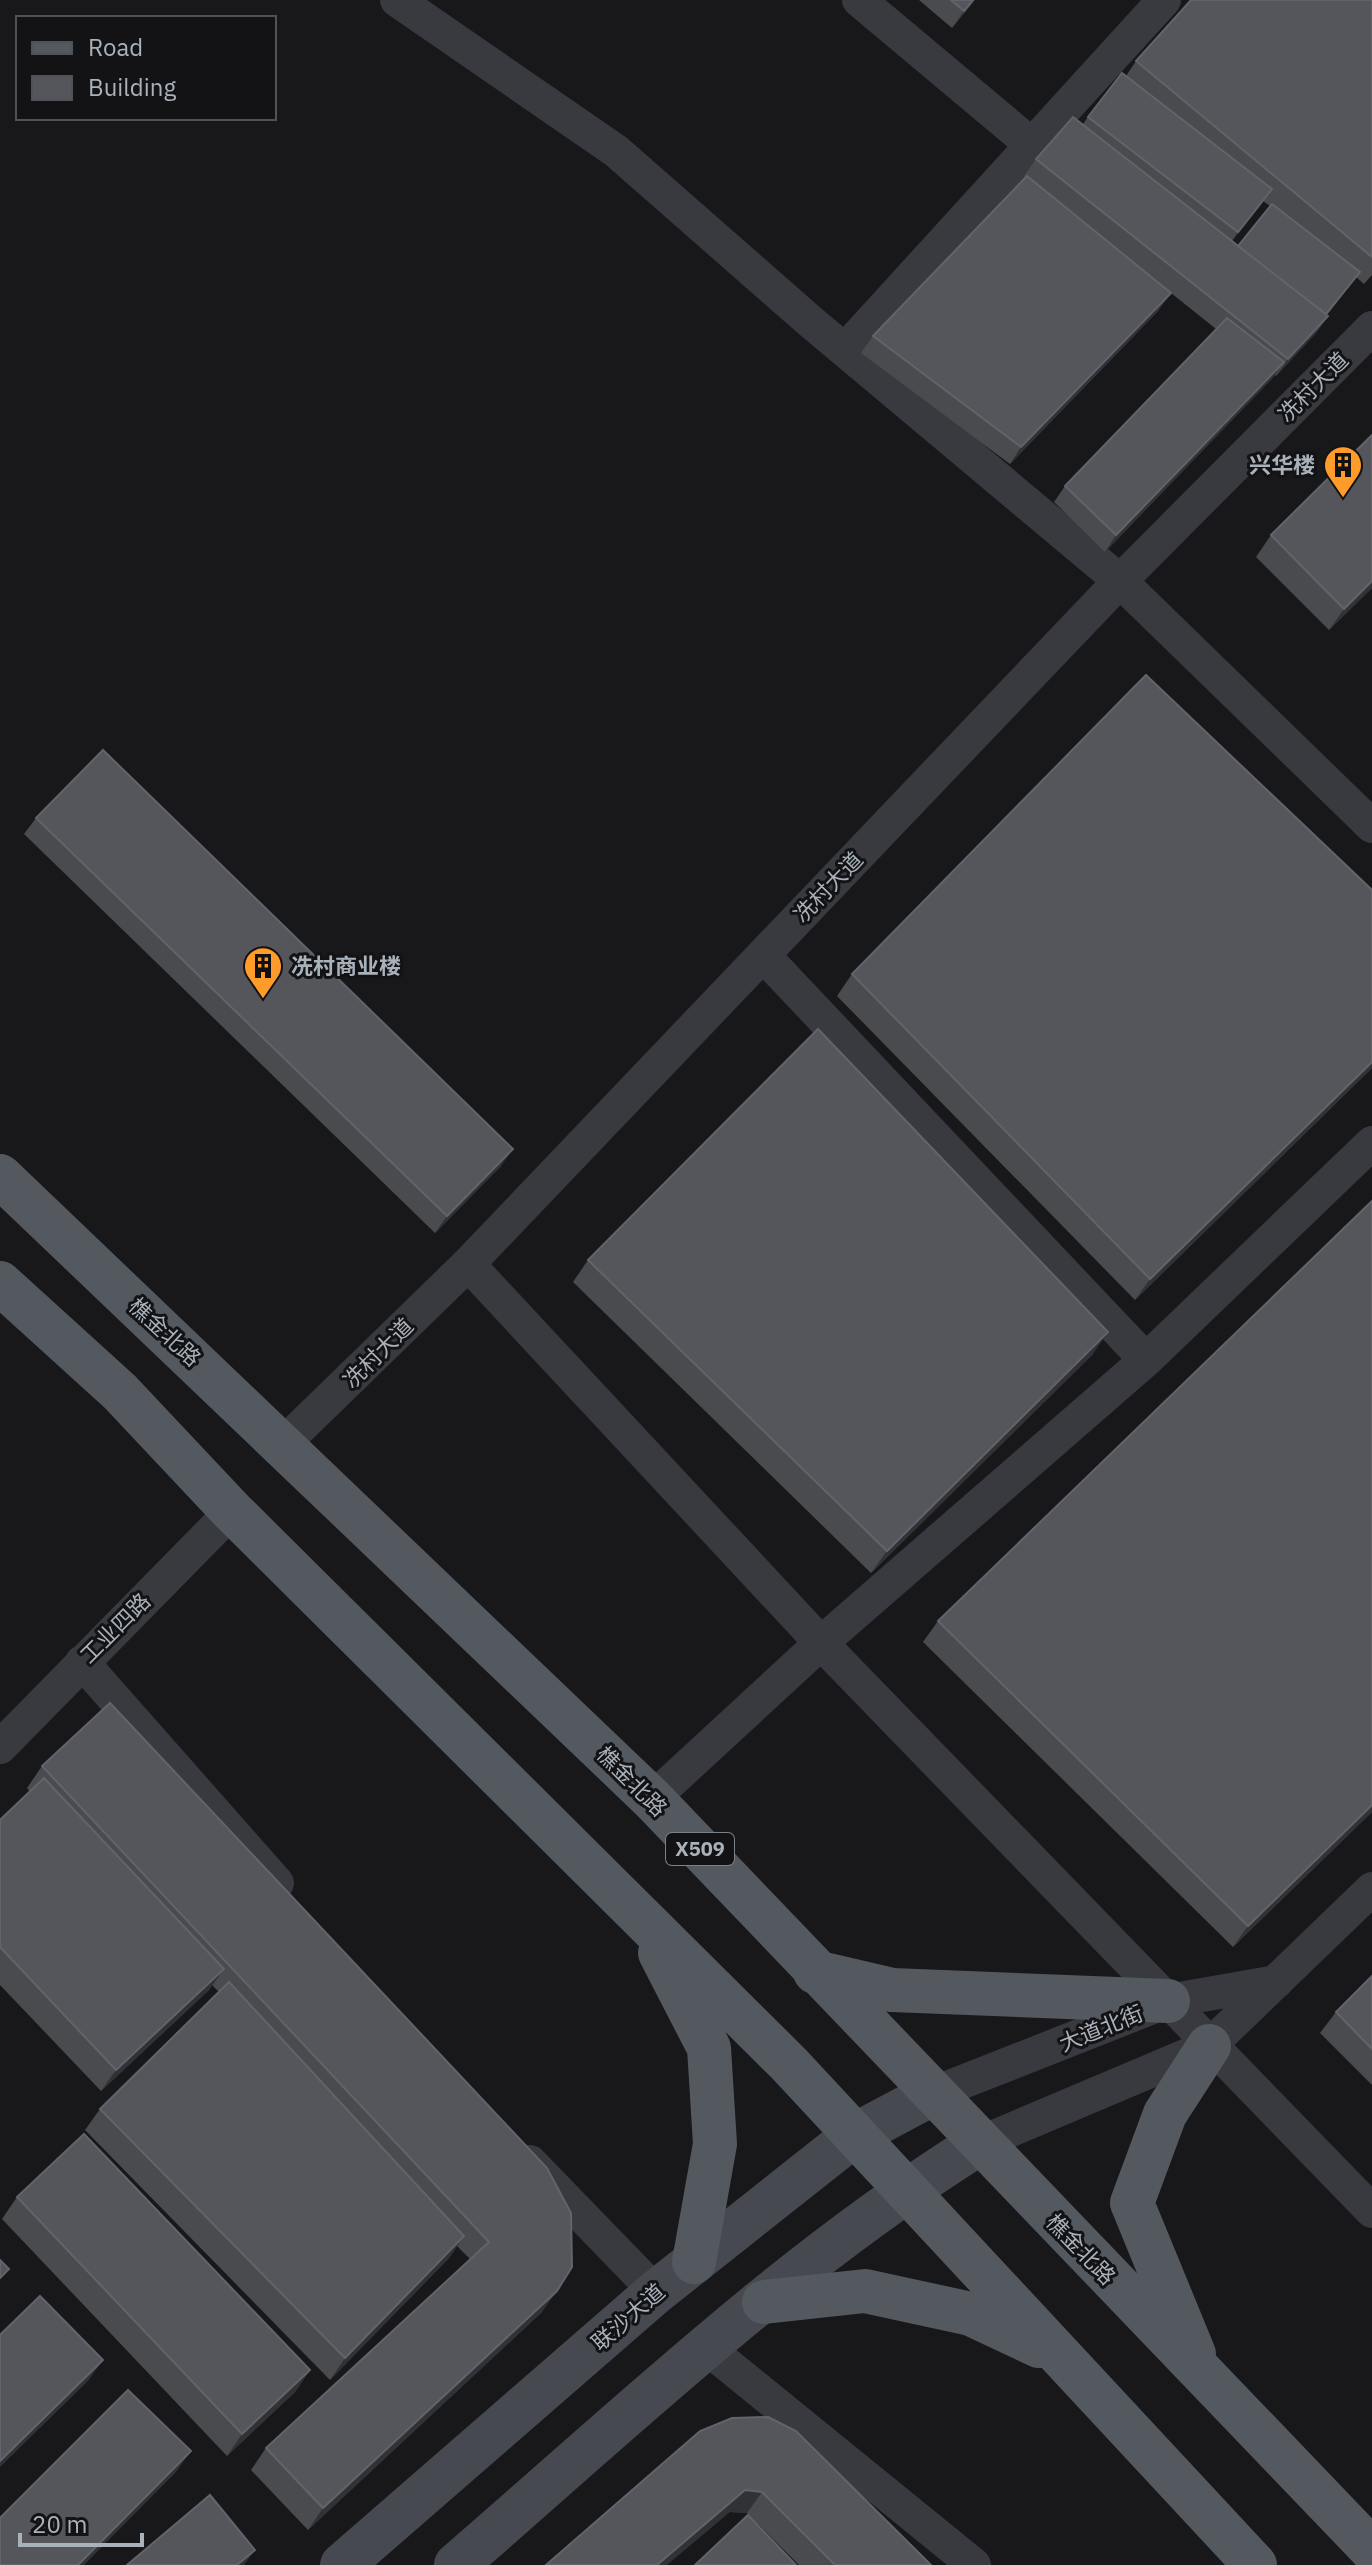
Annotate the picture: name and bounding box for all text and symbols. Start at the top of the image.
legend [16,16,276,120]
text: Road [88,31,143,63]
text: Building [88,71,176,103]
street label: 冼村大道 [1271,345,1354,428]
building icon: 兴华楼 [1322,444,1364,499]
place label: 兴华楼 [1249,450,1315,479]
street label: 冼村大道 [787,845,869,928]
building icon: 冼村商业楼 [242,945,284,1000]
place label: 冼村商业楼 [291,951,401,980]
street label: 樵金北路 [123,1291,207,1372]
street label: 冼村大道 [336,1311,419,1394]
street label: 工业四路 [73,1586,156,1669]
street label: 樵金北路 [591,1739,674,1822]
road number: X509 [666,1833,734,1865]
street label: 大道北街 [1055,1998,1147,2057]
street label: 樵金北路 [1040,2207,1122,2290]
street label: 联沙大道 [585,2277,670,2356]
scale bar [20,2497,142,2547]
text: 20 m [32,2508,87,2540]

